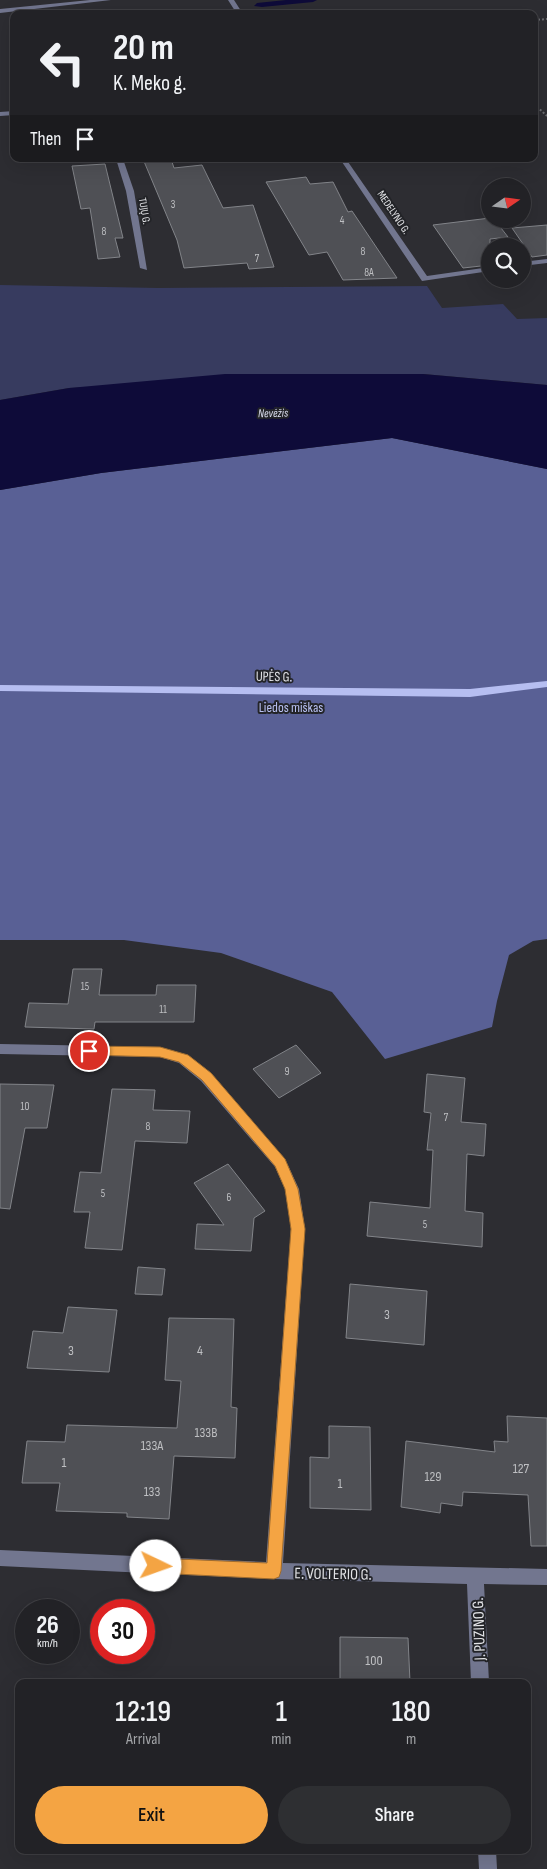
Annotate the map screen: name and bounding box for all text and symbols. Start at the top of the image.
text: 20 m [113,27,174,70]
icon: left [30,30,95,95]
text: K. Meko g. [113,70,186,97]
icon: arrive [71,125,99,153]
text: Then [30,128,61,151]
north arrow [481,178,531,228]
map controls [481,178,531,288]
street label: MEDELYNO G. [374,188,413,236]
street label: TUJŲ G. [136,197,153,225]
house number: 3 [171,198,176,211]
house number: 4 [340,214,345,227]
house number: 8 [102,225,107,238]
button: search [481,238,531,288]
house number: 8 [361,245,366,258]
house number: 7 [255,252,260,265]
house number: 8A [364,266,374,279]
water label: Nevėžis [258,406,289,421]
street label: UPĖS G. [256,668,292,685]
park label: Liedos miškas [259,699,323,716]
house number: 15 [81,980,89,993]
house number: 11 [159,1003,167,1016]
pin [68,1030,110,1072]
icon: arrive [75,1037,103,1065]
house number: 9 [285,1065,290,1078]
house number: 10 [21,1100,29,1113]
house number: 7 [444,1111,449,1124]
house number: 8 [146,1120,151,1133]
house number: 5 [101,1187,105,1200]
house number: 6 [227,1191,232,1204]
house number: 5 [423,1218,427,1231]
house number: 3 [384,1306,390,1323]
house number: 3 [68,1342,74,1359]
house number: 4 [197,1342,203,1359]
house number: 133B [195,1424,217,1441]
house number: 133A [141,1437,164,1454]
house number: 1 [62,1454,67,1471]
house number: 127 [513,1460,530,1477]
house number: 129 [424,1468,442,1485]
house number: 1 [338,1475,343,1492]
house number: 133 [144,1483,160,1500]
position arrow [129,1539,181,1591]
street label: E. VOLTERIO G. [294,1564,372,1585]
street label: J. PUZINO G. [469,1597,490,1662]
speed limit sign: 30 [90,1599,155,1664]
text: 26 [36,1610,59,1641]
text: km/h [37,1636,58,1651]
house number: 100 [365,1652,383,1669]
text: 12:19 [115,1694,171,1730]
text: 1 [276,1694,287,1730]
text: 180 [392,1694,431,1730]
text: Arrival [126,1730,160,1749]
text: min [271,1730,291,1749]
text: m [406,1730,416,1749]
button: Exit [35,1786,268,1844]
button: Share [278,1786,511,1844]

